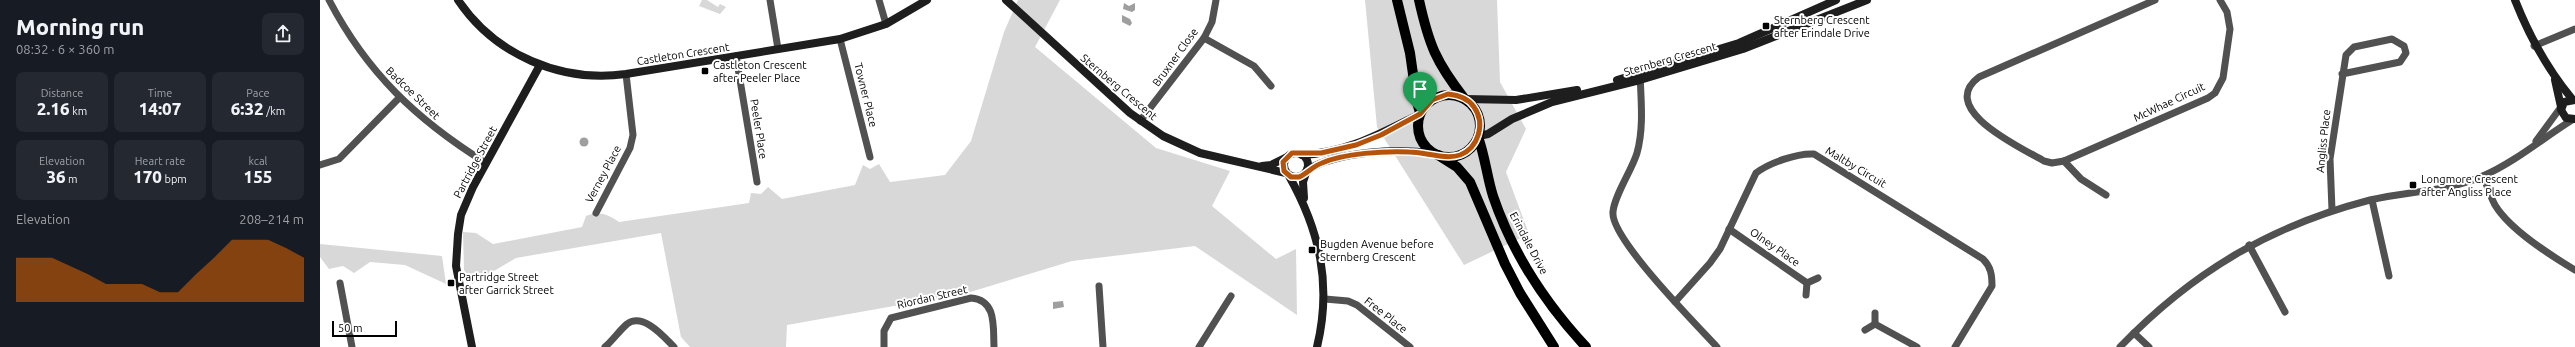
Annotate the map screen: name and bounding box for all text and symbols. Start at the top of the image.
button: share [262,13,304,55]
text: Morning run [16,14,144,39]
place label: Sternberg Crescent after Erindale Drive [1774,14,1870,39]
marker: Sternberg Crescent after Erindale Drive [1761,21,1771,31]
street label: Bruxner Close [1150,26,1200,88]
street label: Sternberg Crescent [1622,40,1718,78]
street label: Castleton Crescent [636,41,731,67]
text: 08:32 · 6 × 360 m [16,42,115,56]
street label: Sternberg Crescent [1079,52,1160,123]
place label: Castleton Crescent after Peeler Place [713,59,807,84]
street label: Towner Place [852,62,880,128]
street label: Badcoe Street [384,64,443,122]
marker: Castleton Crescent after Peeler Place [700,66,710,76]
pin [1403,72,1437,113]
icon: arrive [1409,78,1431,100]
street label: McWhae Circuit [2131,80,2207,124]
text: Distance [41,87,83,99]
text: Time [148,87,172,99]
text: Pace [246,87,270,99]
street label: Peeler Place [748,98,770,160]
text: 2.16 [37,99,70,118]
text: 14:07 [139,99,181,118]
text: 6:32 [231,99,264,118]
text: km [70,105,87,117]
text: /km [264,105,285,117]
street label: Angliss Place [2314,109,2332,173]
street label: Partridge Street [451,123,499,200]
street label: Verney Place [583,143,623,205]
street label: Maltby Circuit [1823,144,1889,190]
text: Elevation [39,155,85,167]
text: Heart rate [135,155,185,167]
text: kcal [249,155,268,167]
text: 36 [46,167,66,186]
text: 170 [133,167,162,186]
text: 155 [244,167,272,186]
text: m [66,173,78,185]
text: bpm [162,173,187,185]
place label: Longmore Crescent after Angliss Place [2421,173,2518,198]
marker: Longmore Crescent after Angliss Place [2408,180,2418,190]
street label: Erindale Drive [1508,210,1550,276]
text: Elevation [16,212,70,226]
text: 208–214 m [239,212,304,226]
street label: Olney Place [1748,225,1802,269]
place label: Bugden Avenue before Sternberg Crescent [1320,238,1434,263]
marker: Bugden Avenue before Sternberg Crescent [1307,245,1317,255]
place label: Partridge Street after Garrick Street [459,271,554,296]
marker: Partridge Street after Garrick Street [446,278,456,288]
street label: Riordan Street [896,283,969,311]
street label: Free Place [1362,295,1410,335]
scale bar [332,319,397,338]
text: 50 m [338,322,362,334]

